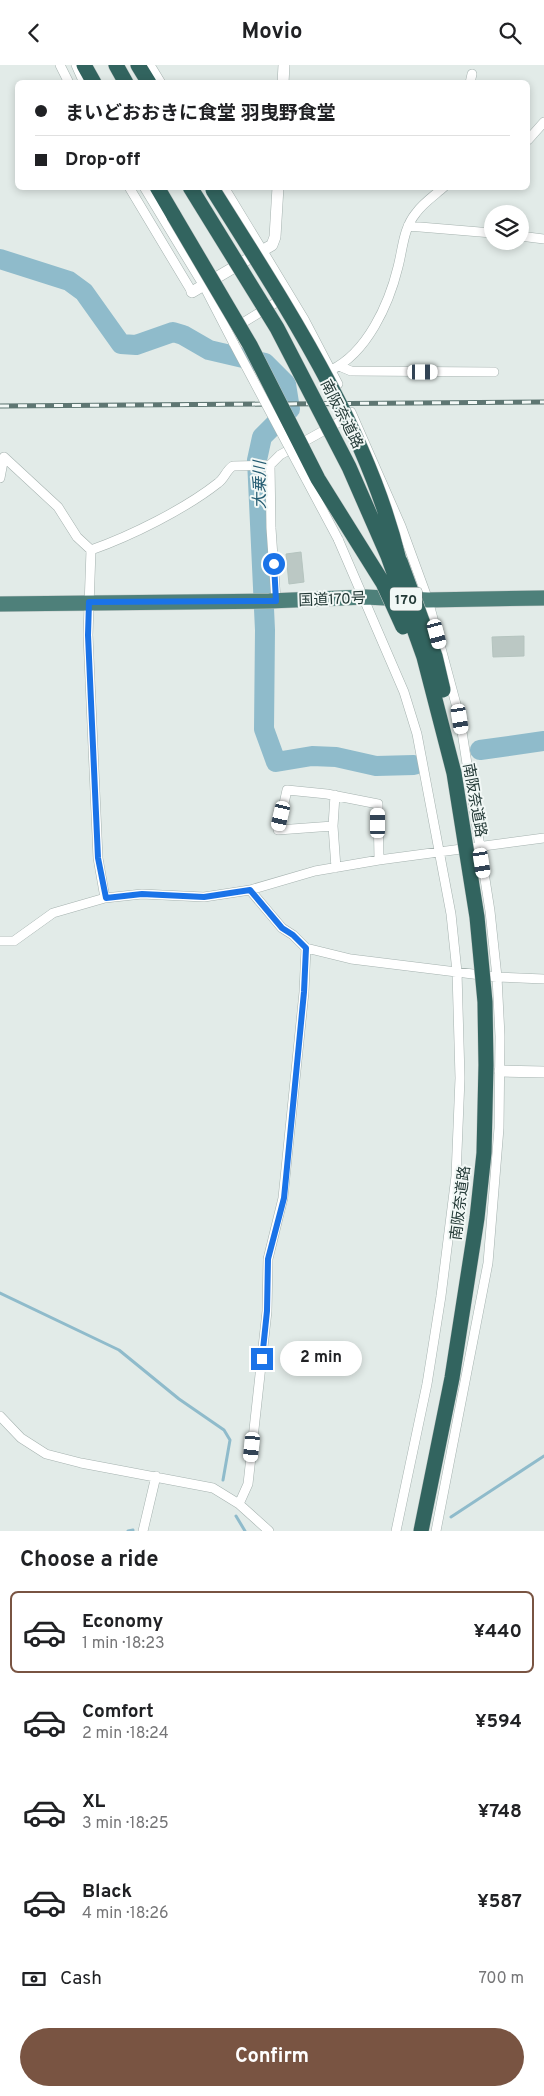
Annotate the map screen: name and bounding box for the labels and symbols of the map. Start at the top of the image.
car [408,365,438,380]
street label: 南阪奈道路 [315,377,366,452]
water label: 大乗川 [251,459,271,509]
route start [263,553,285,575]
road number: 170 [390,587,422,611]
street label: 国道170号 [298,590,366,611]
car [425,618,448,650]
car [450,703,469,735]
street label: 南阪奈道路 [458,762,489,839]
car [270,800,291,832]
car [370,808,385,838]
car [472,847,491,879]
street label: 南阪奈道路 [447,1165,475,1242]
callout: 2 min [280,1341,362,1377]
route end [251,1348,273,1370]
car [242,1431,261,1463]

